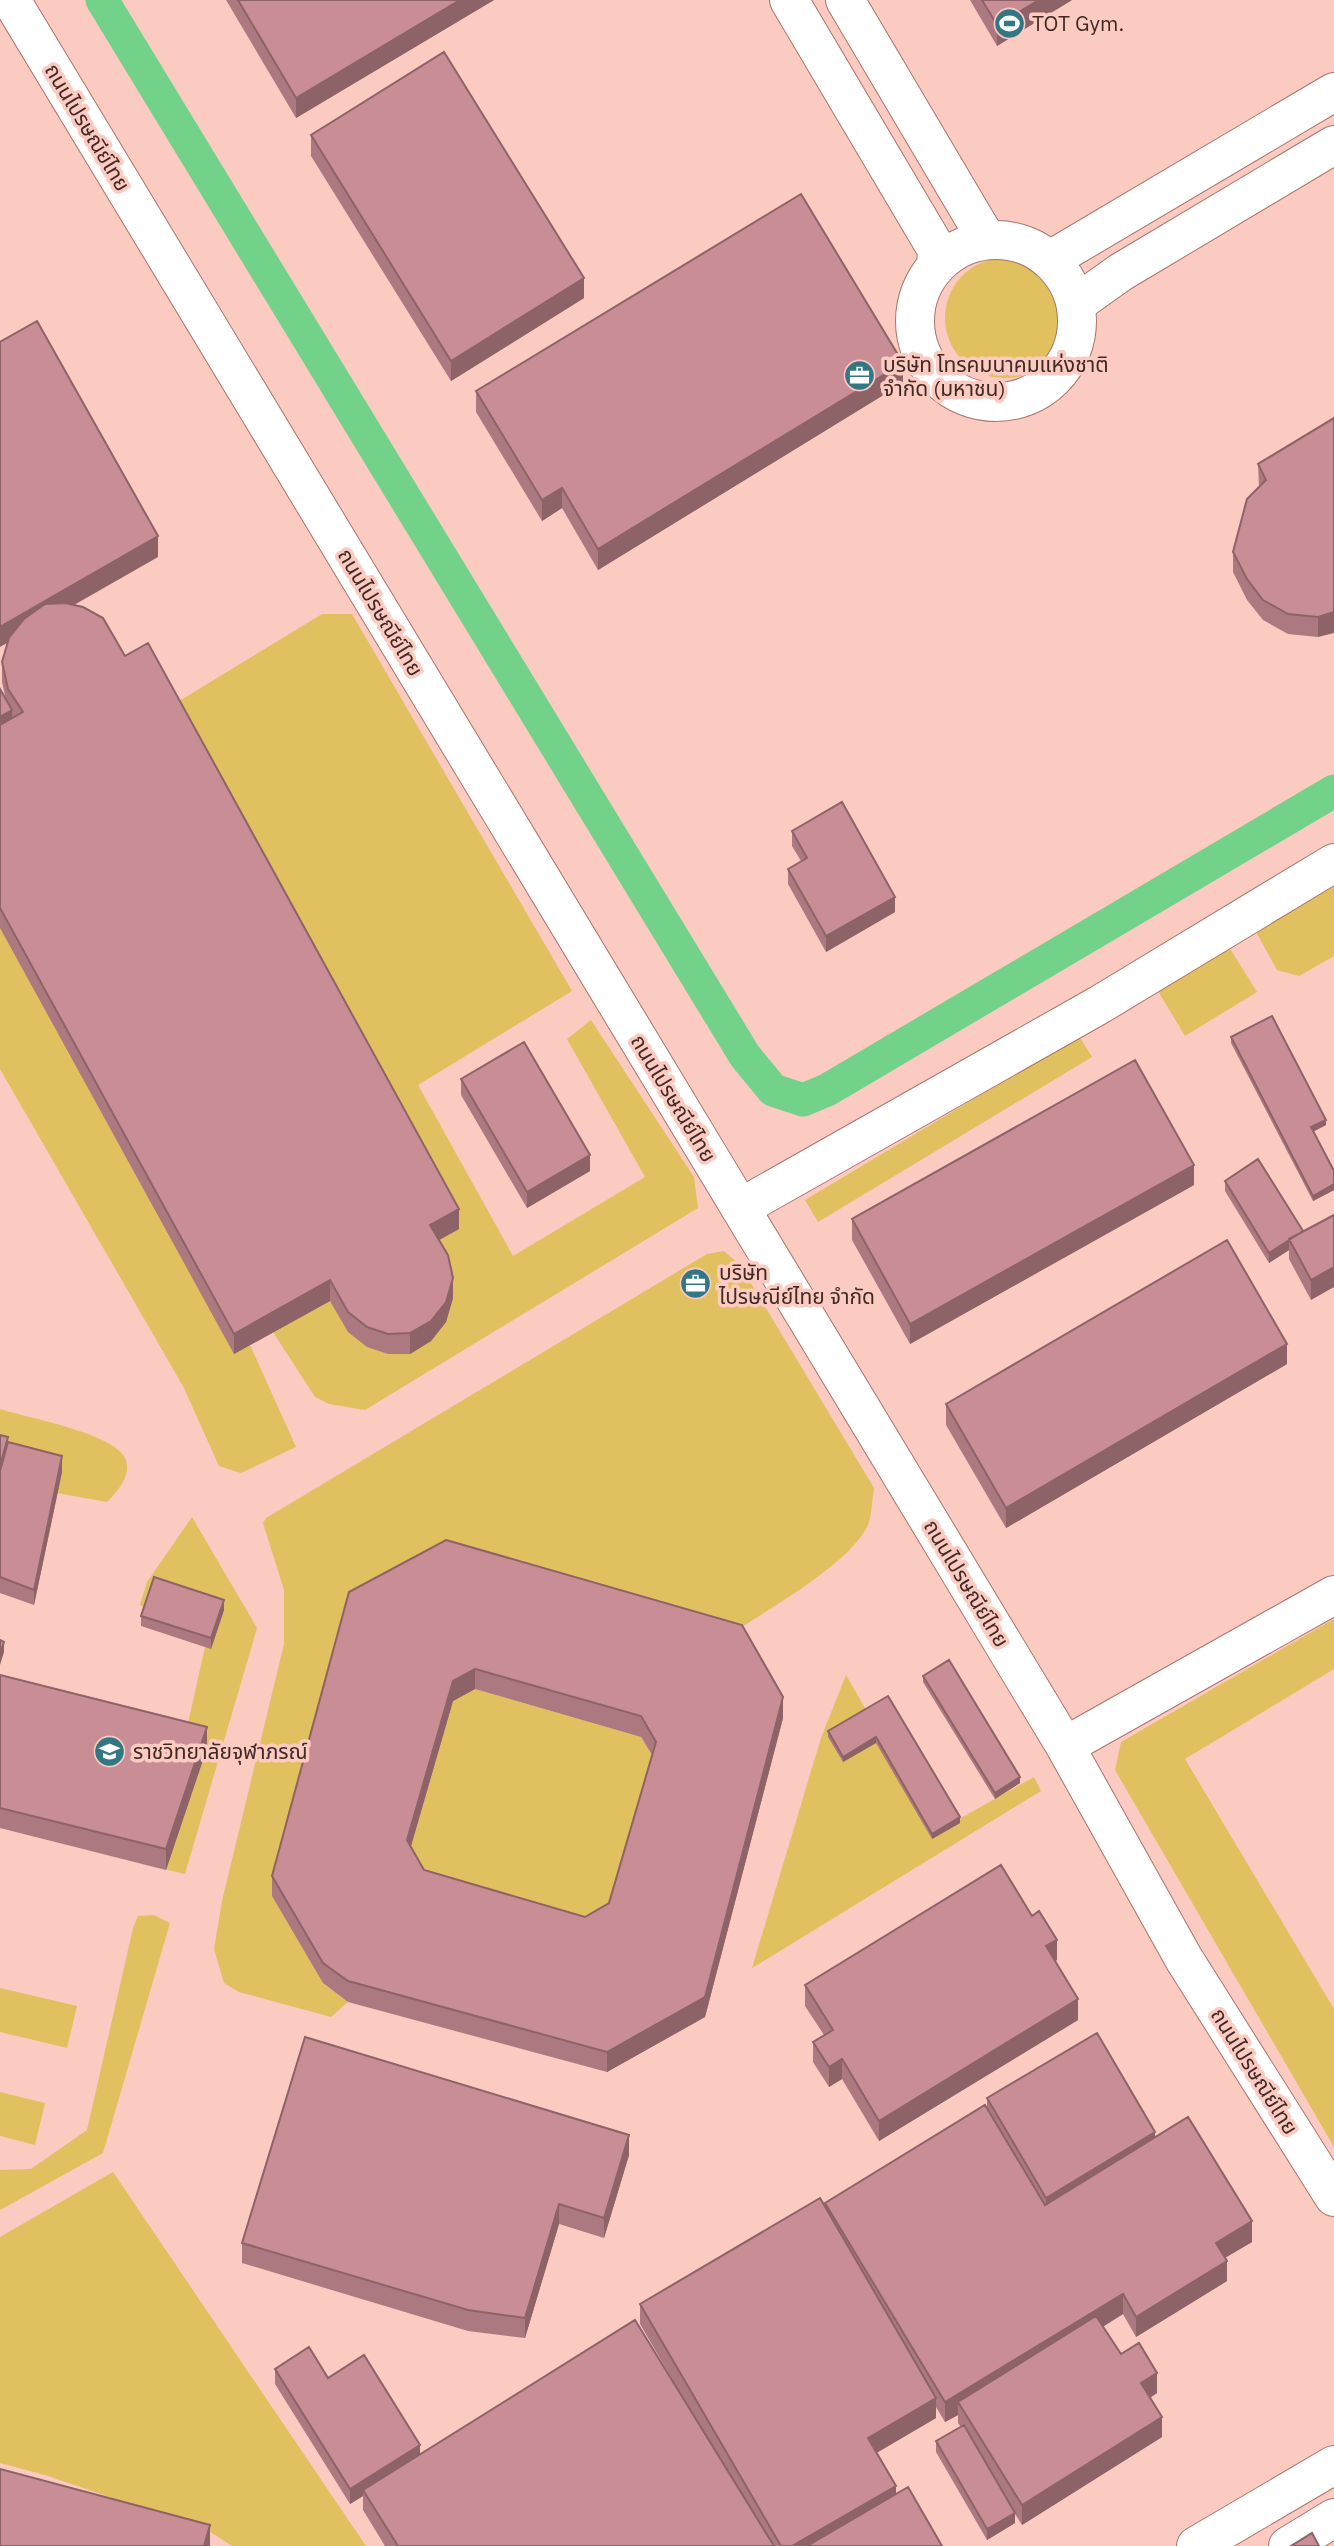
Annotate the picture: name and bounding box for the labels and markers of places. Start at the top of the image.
sports icon: TOT Gym. [992,6,1026,40]
place label: TOT Gym. [1032,9,1124,37]
place label: บริษัท โทรคมนาคมแห่งชาติ จำกัด (มหาชน) [883,350,1109,402]
office icon: บริษัท โทรคมนาคมแห่งชาติ จำกัด (มหาชน) [843,359,877,393]
place label: บริษัท ไปรษณีย์ไทย จำกัด [718,1258,875,1310]
office icon: บริษัท ไปรษณีย์ไทย จำกัด [679,1267,713,1301]
school or university icon: ราชวิทยาลัยจุฬาภรณ์ [93,1734,127,1768]
place label: ราชวิทยาลัยจุฬาภรณ์ [133,1737,308,1765]

